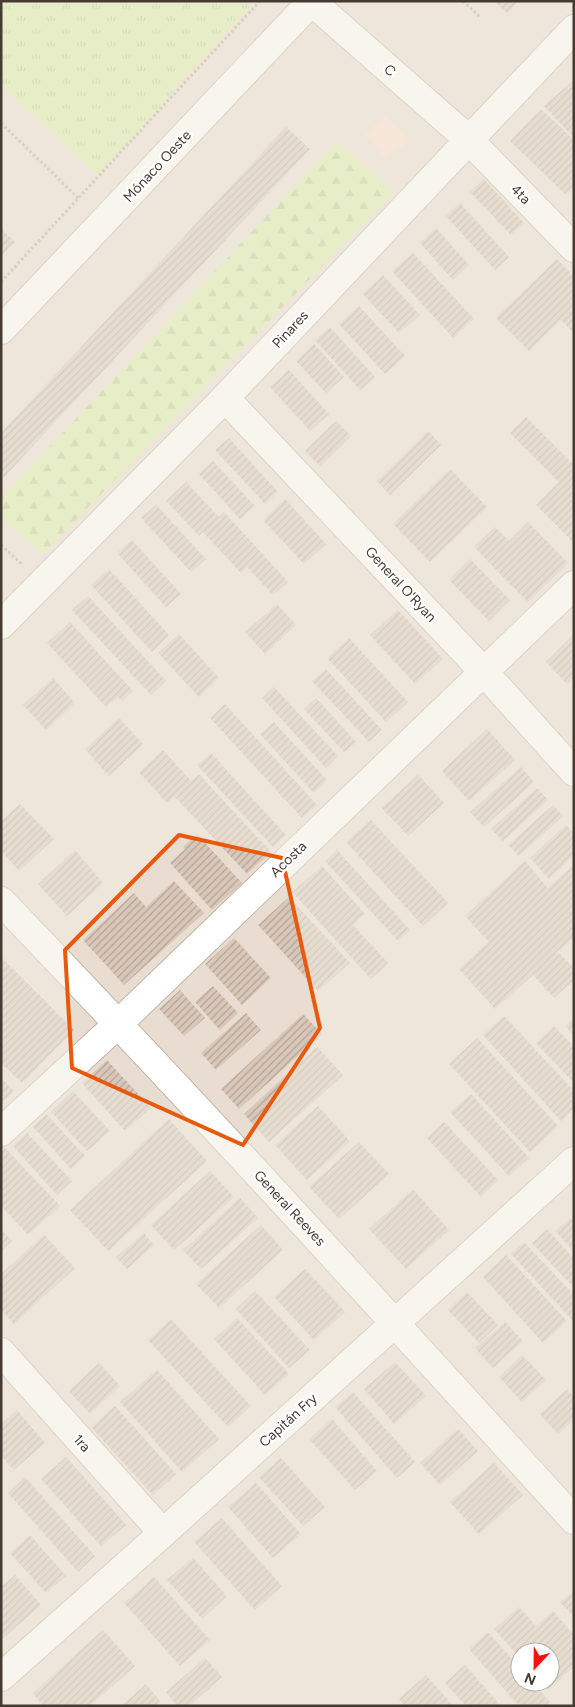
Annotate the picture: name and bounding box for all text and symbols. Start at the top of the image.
street label: C [380,61,399,80]
street label: Mónaco Oeste [120,127,195,206]
street label: 4ta [507,181,534,208]
street label: Pinares [269,307,312,352]
street label: General O'Ryan [361,543,440,626]
street label: Acosta [267,838,310,881]
street label: General Reeves [250,1167,329,1250]
street label: Capitán Fry [256,1390,321,1451]
street label: 1ra [69,1431,94,1456]
north arrow [510,1642,560,1692]
text: N [522,1669,539,1688]

